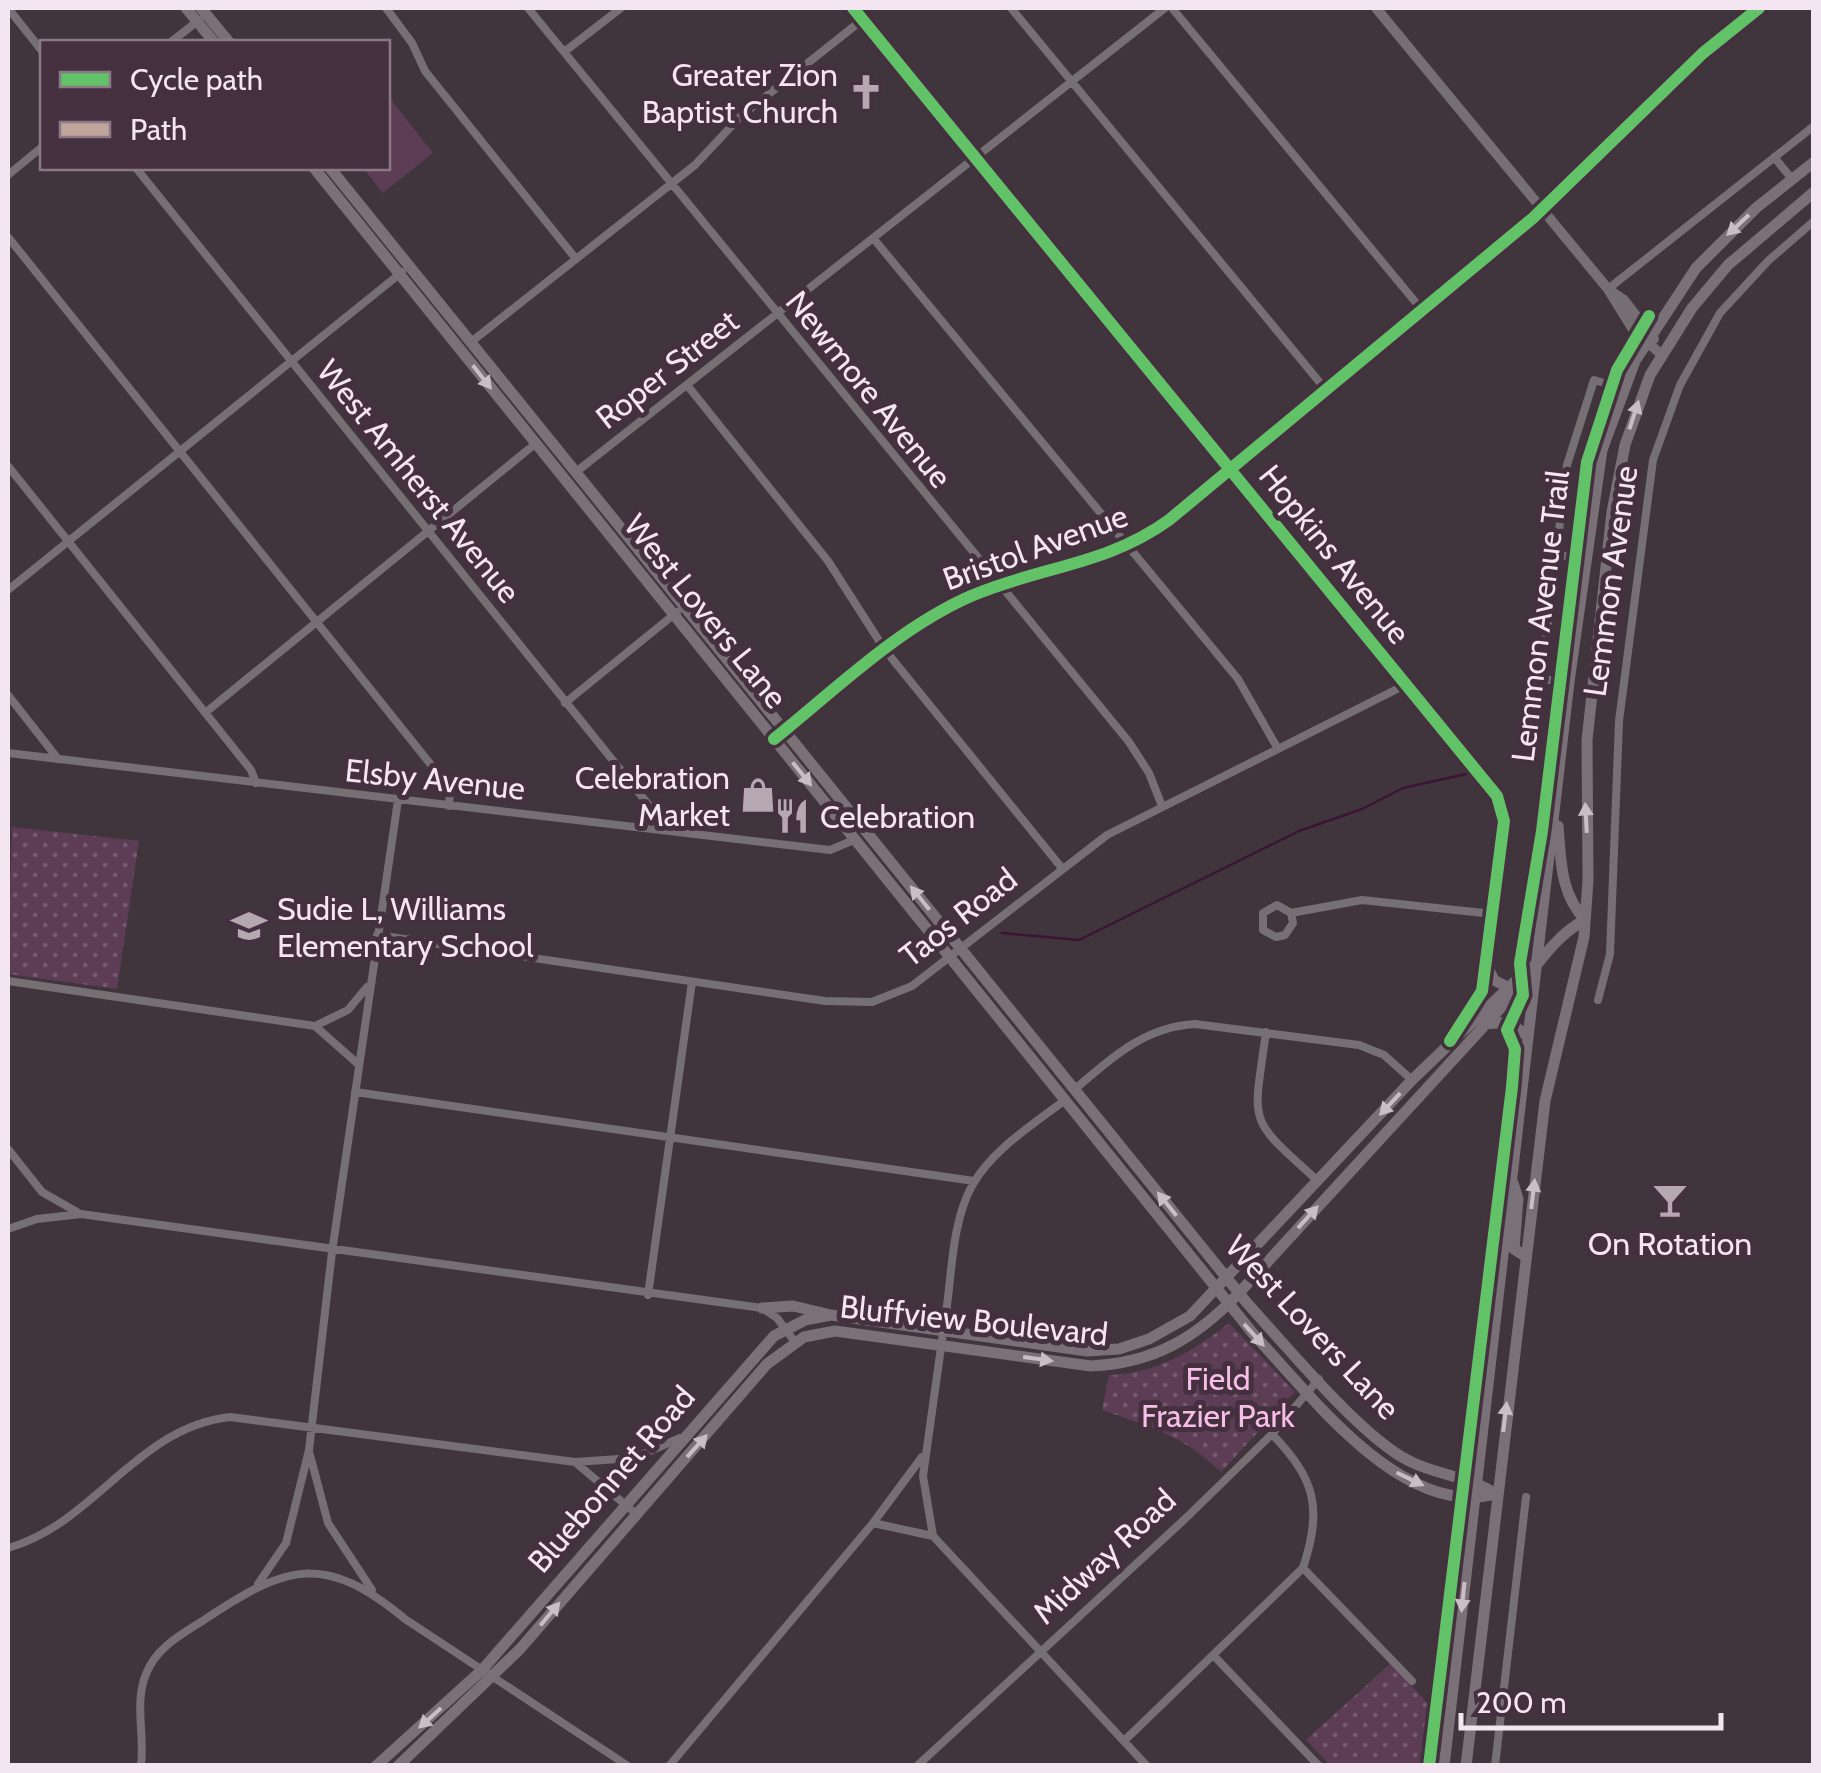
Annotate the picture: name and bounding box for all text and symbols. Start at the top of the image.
legend [40,40,390,170]
place label: Greater Zion Baptist Church [642,55,838,131]
text: Cycle path [130,61,263,98]
church icon: Greater Zion Baptist Church [847,73,885,111]
text: Path [130,111,187,148]
one-way arrow [1727,213,1751,236]
street label: Newmore Avenue [778,283,960,495]
street label: Roper Street [588,301,746,437]
street label: West Amherst Avenue [309,352,529,610]
one-way arrow [471,364,492,390]
one-way arrow [1628,400,1643,430]
street label: Hopkins Avenue [1251,457,1419,651]
street label: Lemmon Avenue [1575,463,1645,699]
street label: Lemmon Avenue Trail [1503,468,1577,764]
street label: Bristol Avenue [937,496,1133,598]
street label: West Lovers Lane [616,506,796,716]
street label: Elsby Avenue [343,750,527,808]
place label: Celebration Market [575,758,730,834]
one-way arrow [791,762,812,787]
shop icon: Celebration Market [739,776,777,814]
restaurant icon: Celebration [773,797,811,835]
place label: Celebration [820,797,975,836]
one-way arrow [1578,802,1594,833]
street label: Taos Road [892,859,1024,975]
one-way arrow [910,886,931,911]
place label: Sudie L, Williams Elementary School [277,889,534,965]
school or university icon: Sudie L, Williams Elementary School [230,907,268,945]
one-way arrow [1379,1092,1402,1116]
one-way arrow [1525,1177,1541,1209]
bar icon: On Rotation [1651,1181,1689,1219]
one-way arrow [1157,1191,1178,1216]
one-way arrow [1296,1205,1319,1229]
place label: On Rotation [1588,1224,1752,1263]
street label: West Lovers Lane [1218,1227,1408,1427]
street label: Bluffview Boulevard [838,1287,1110,1353]
one-way arrow [1242,1323,1265,1347]
one-way arrow [1023,1352,1055,1368]
park label: Field Frazier Park [1141,1359,1296,1435]
street label: Bluebonnet Road [519,1378,703,1580]
one-way arrow [1498,1401,1514,1432]
one-way arrow [686,1434,708,1459]
one-way arrow [1396,1471,1425,1488]
street label: Midway Road [1025,1480,1183,1632]
one-way arrow [1455,1581,1471,1613]
one-way arrow [539,1602,561,1627]
scale bar [1461,1668,1721,1730]
text: 200 m [1476,1684,1567,1721]
one-way arrow [418,1707,443,1729]

